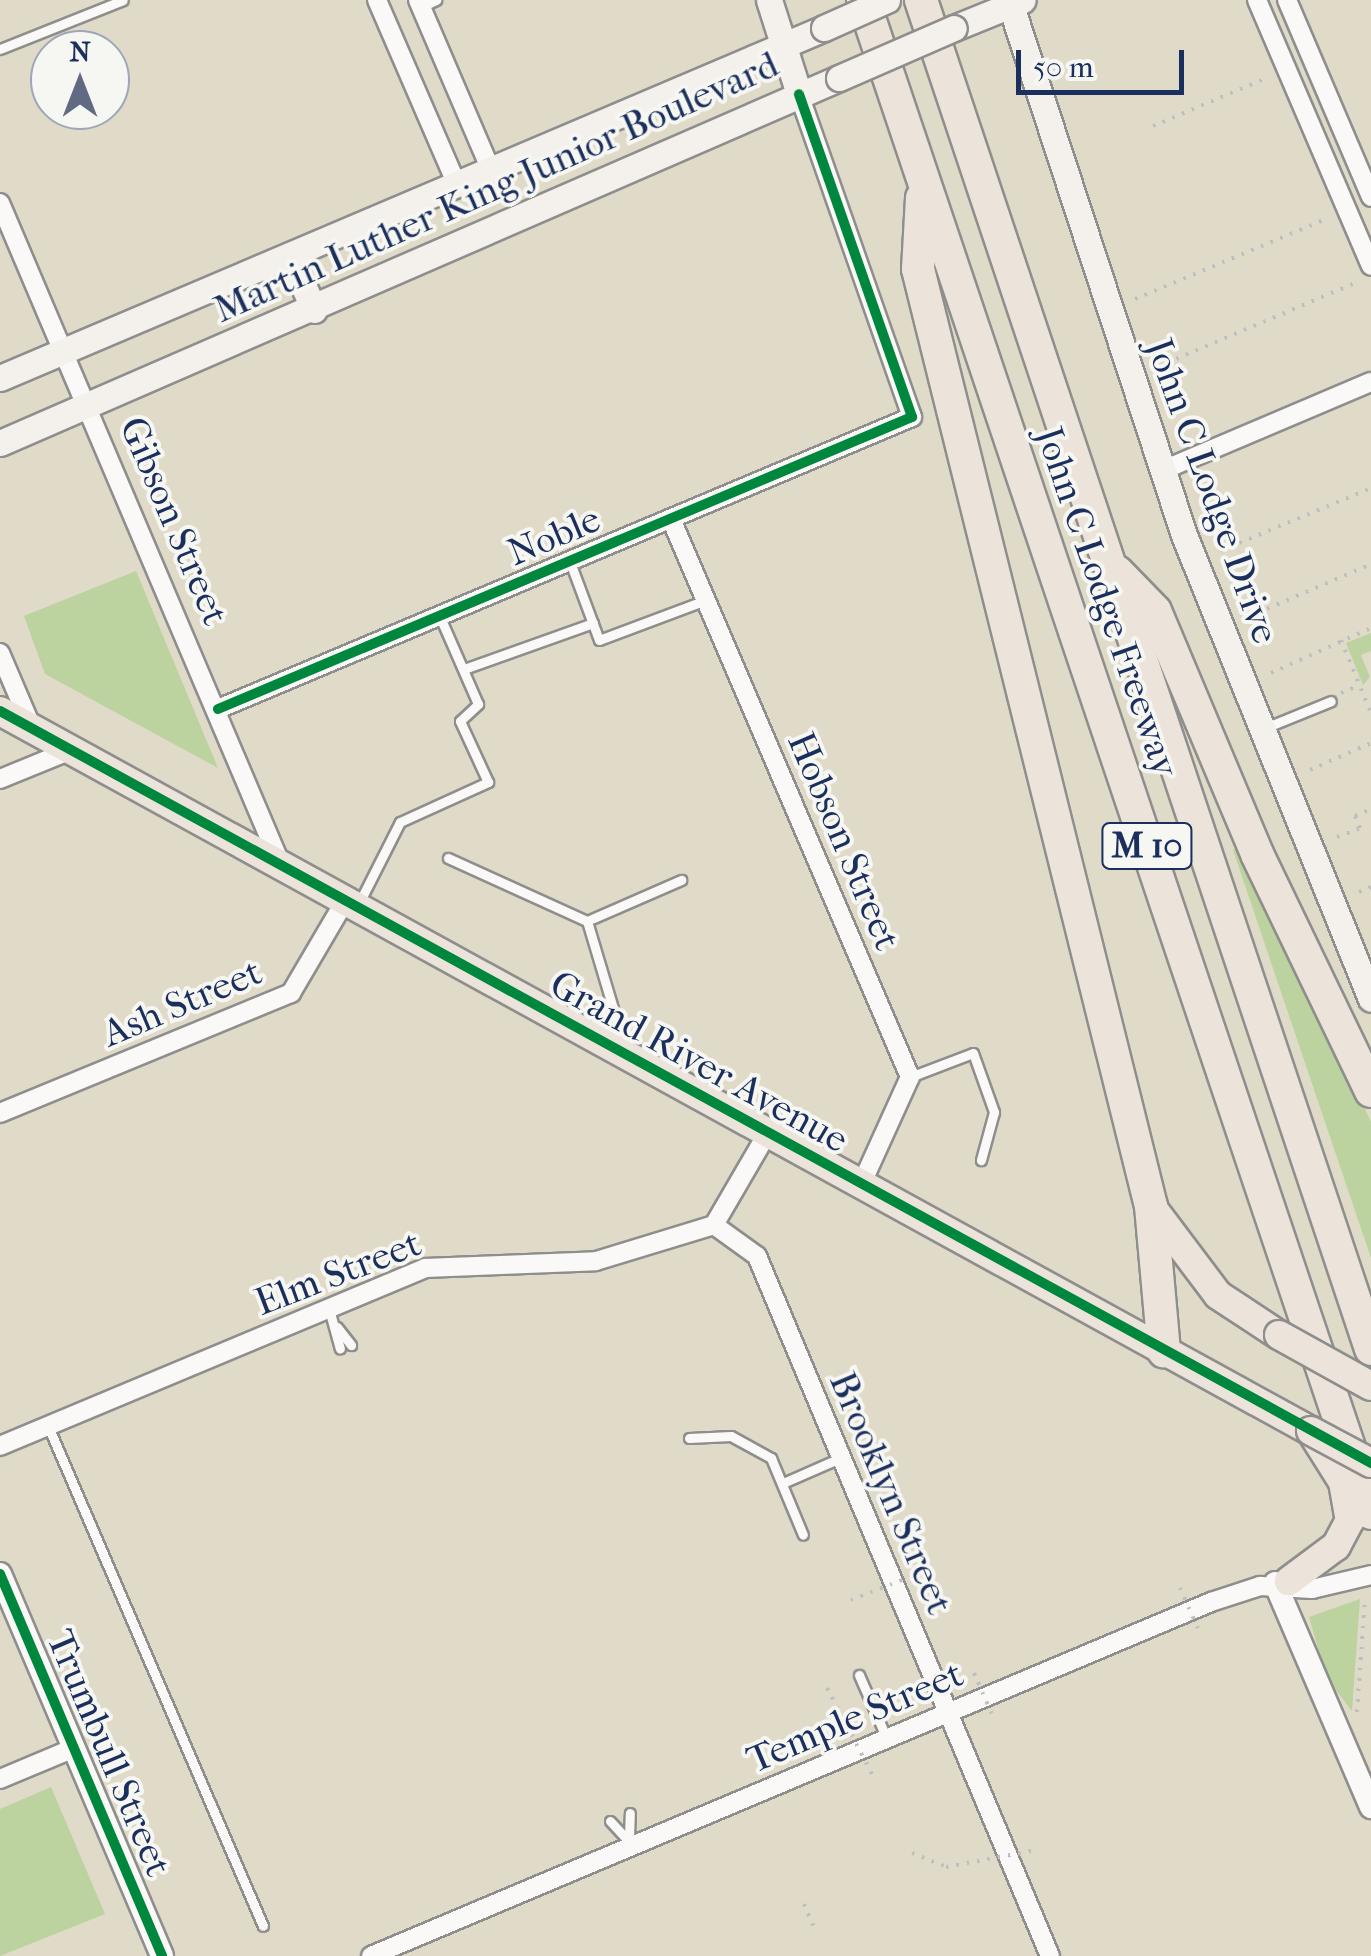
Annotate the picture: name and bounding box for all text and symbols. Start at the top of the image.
north arrow [30,30,130,130]
scale bar [1021,30,1188,92]
text: N [69,35,91,68]
street label: Martin Luther King Junior Boulevard [207,42,785,332]
text: 50 m [1033,50,1094,85]
street label: John C Lodge Drive [1136,332,1288,650]
street label: Gibson Street [110,410,238,632]
street label: John C Lodge Freeway [1026,421,1188,783]
street label: Noble [501,496,607,576]
street label: Hobson Street [778,725,910,957]
road number: M 10 [1100,816,1194,876]
street label: Ash Street [96,949,268,1057]
street label: Grand River Avenue [542,961,856,1163]
street label: Elm Street [249,1221,427,1325]
street label: Brooklyn Street [819,1365,963,1621]
street label: Trumbull Street [37,1623,181,1883]
street label: Temple Street [740,1651,970,1783]

